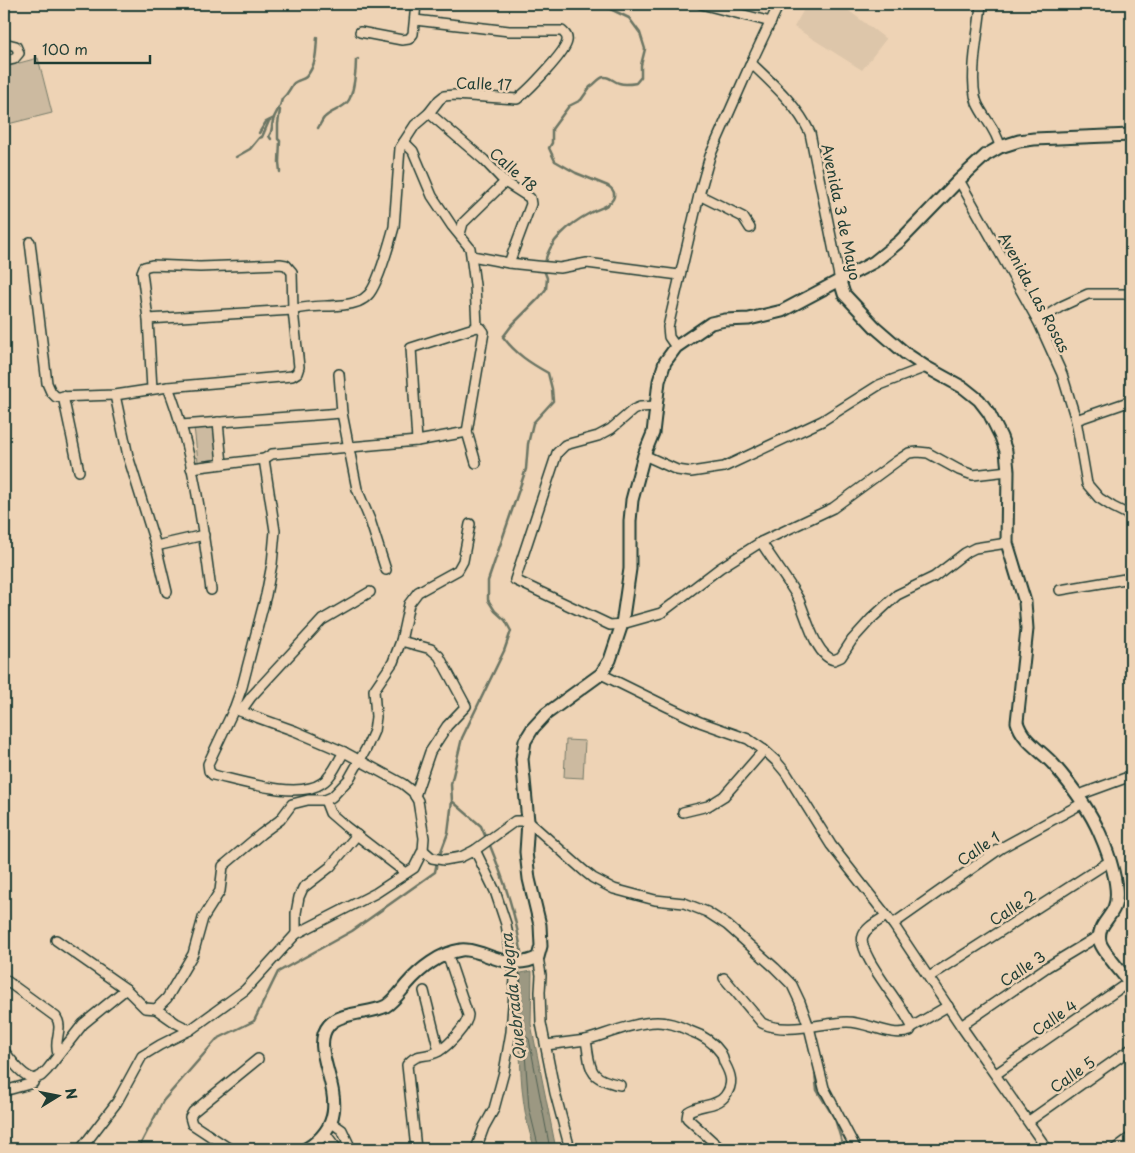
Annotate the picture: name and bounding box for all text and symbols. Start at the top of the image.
scale bar [35,32,150,64]
text: 100 m [42,37,88,60]
street label: Calle 17 [456,71,512,95]
street label: Calle 18 [485,141,543,197]
street label: Avenida 3 de Mayo [816,142,868,282]
street label: Avenida Las Rosas [994,228,1076,356]
street label: Calle 1 [952,825,1004,871]
street label: Calle 2 [984,883,1040,931]
water label: Quebrada Negra [493,931,531,1062]
street label: Calle 3 [995,944,1049,992]
street label: Calle 4 [1027,993,1081,1041]
street label: Calle 5 [1045,1050,1099,1098]
north arrow [32,1070,82,1120]
text: N [60,1086,83,1101]

